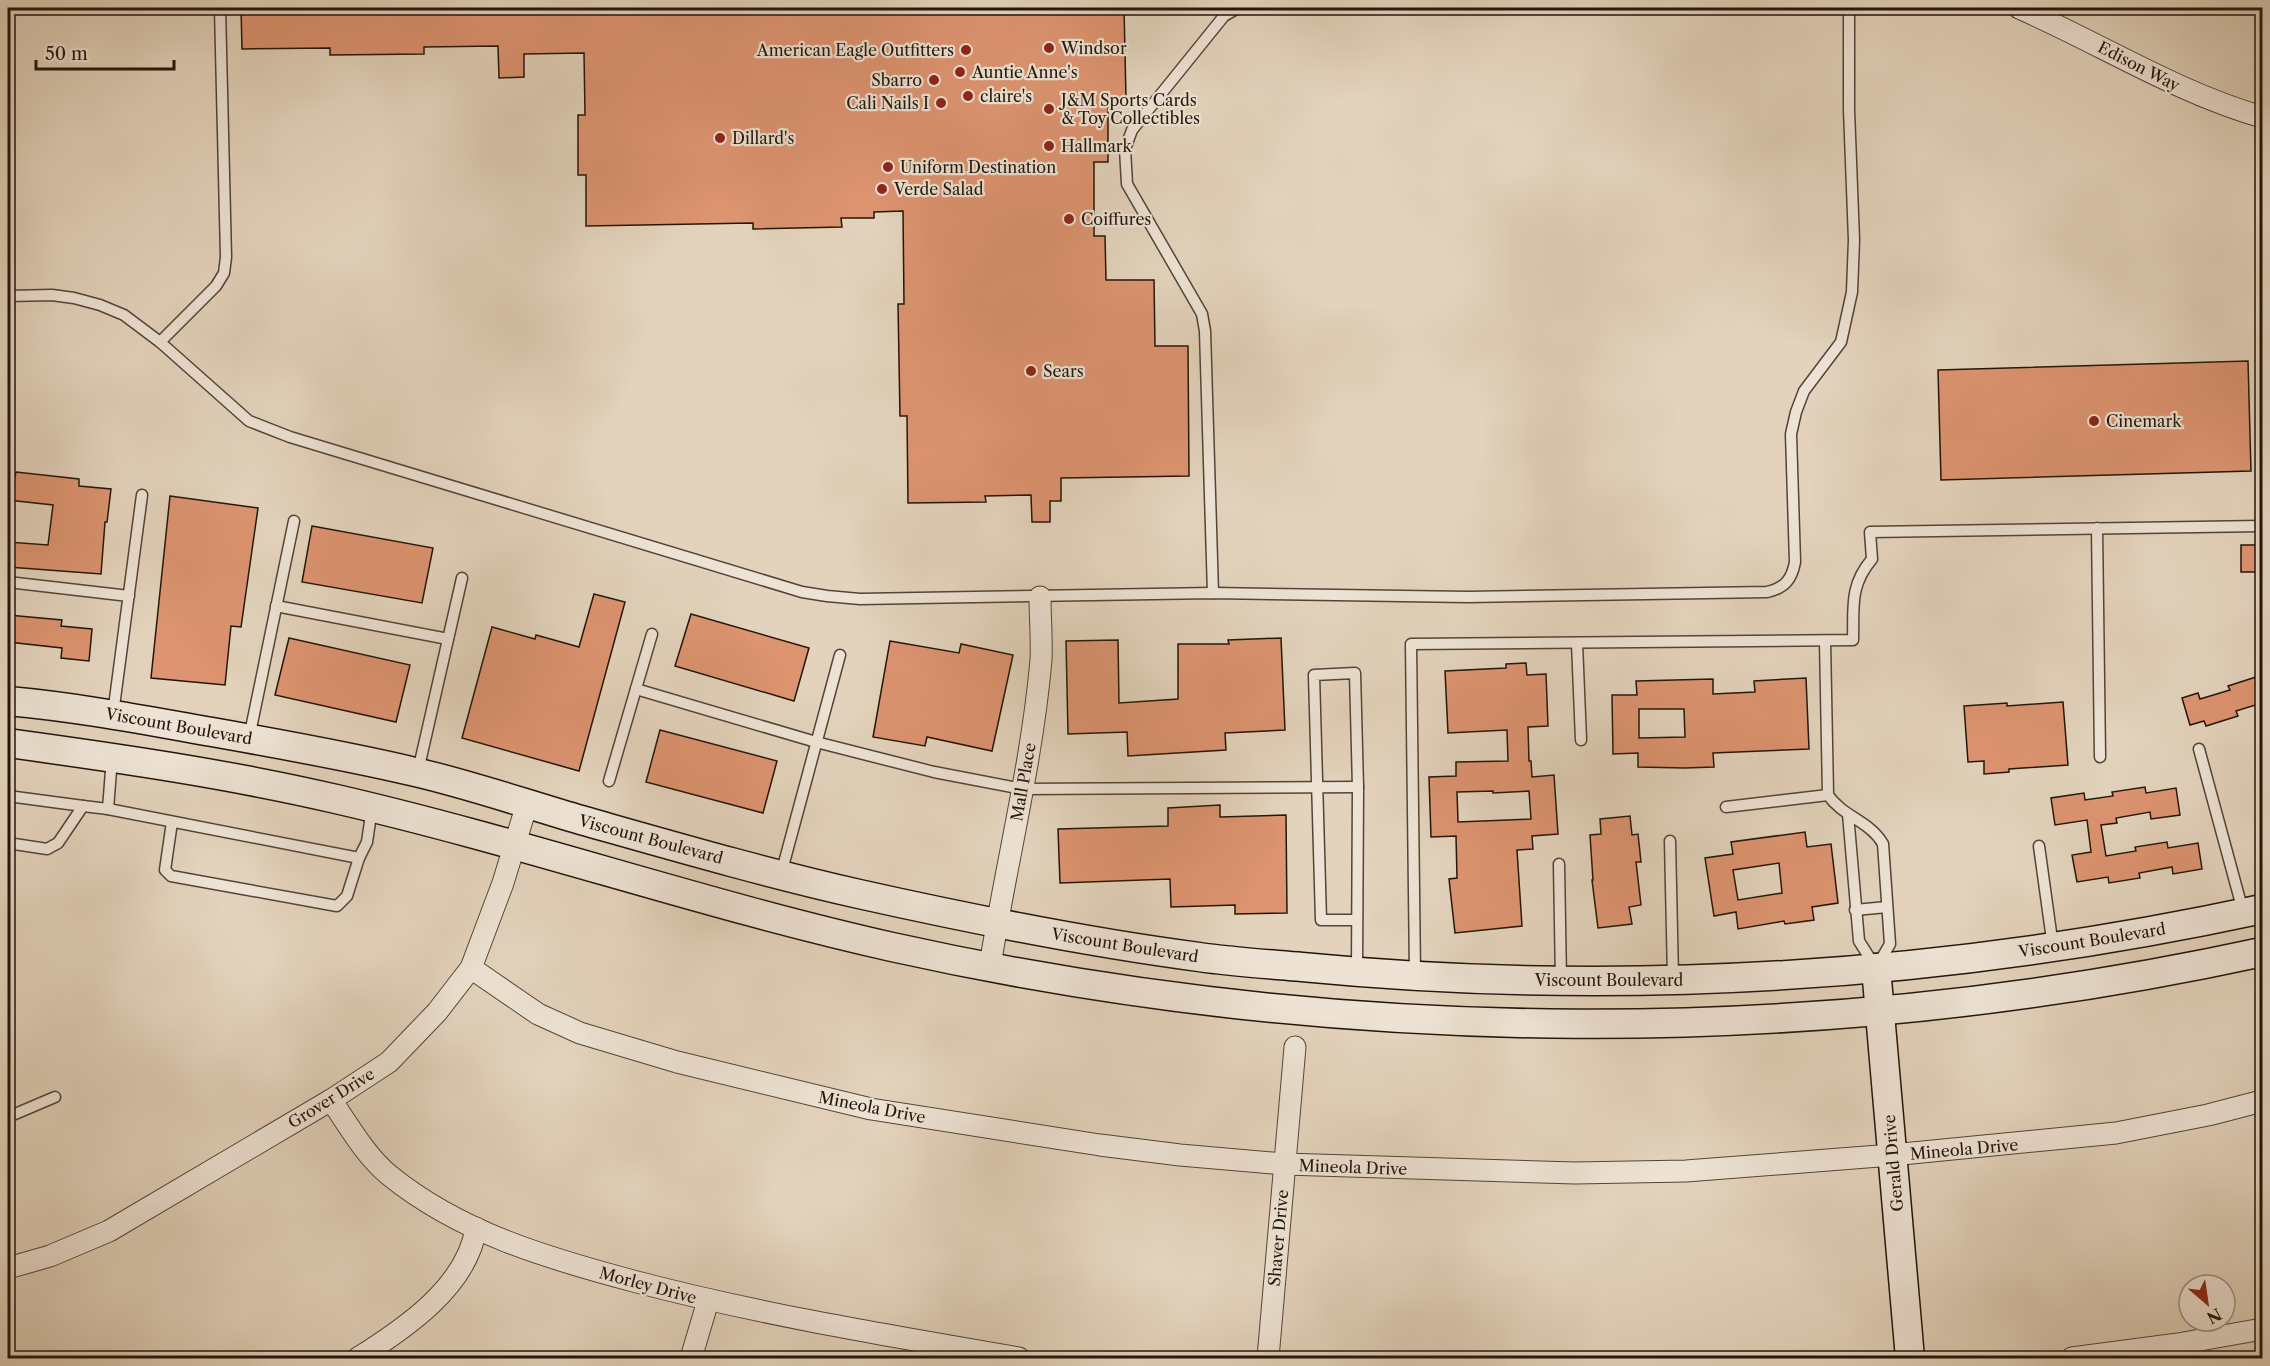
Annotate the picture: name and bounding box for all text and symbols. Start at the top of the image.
scale bar [36,33,174,71]
street label: Edison Way [2095,37,2184,96]
place label: Windsor [1060,38,1127,58]
place label: American Eagle Outfitters [756,40,954,60]
marker: Windsor [1042,41,1056,55]
text: 50 m [45,43,88,65]
marker: American Eagle Outfitters [959,43,973,57]
place label: Auntie Anne's [971,62,1078,82]
marker: Auntie Anne's [953,65,967,79]
place label: Sbarro [871,70,922,90]
marker: Sbarro [927,73,941,87]
place label: claire's [980,86,1032,106]
marker: claire's [961,89,975,103]
place label: J&M Sports Cards & Toy Collectibles [1058,90,1200,128]
place label: Cali Nails I [846,93,929,113]
marker: Cali Nails I [934,96,948,110]
marker: J&M Sports Cards & Toy Collectibles [1042,102,1056,116]
place label: Dillard's [732,128,794,148]
marker: Dillard's [713,131,727,145]
place label: Hallmark [1061,136,1133,156]
marker: Hallmark [1042,139,1056,153]
place label: Uniform Destination [900,157,1056,177]
marker: Uniform Destination [881,160,895,174]
place label: Verde Salad [893,179,984,199]
marker: Verde Salad [875,182,889,196]
place label: Coiffures [1081,209,1151,229]
marker: Coiffures [1062,212,1076,226]
place label: Sears [1043,361,1084,381]
marker: Sears [1024,364,1038,378]
place label: Cinemark [2106,411,2182,431]
marker: Cinemark [2087,414,2101,428]
street label: Viscount Boulevard [103,703,254,749]
street label: Mall Place [1006,741,1040,823]
street label: Viscount Boulevard [576,810,726,868]
street label: Viscount Boulevard [2016,918,2167,962]
street label: Viscount Boulevard [1049,923,1200,967]
street label: Viscount Boulevard [1534,970,1684,990]
street label: Grover Drive [284,1063,378,1133]
street label: Mineola Drive [817,1087,927,1127]
street label: Gerald Drive [1879,1114,1907,1212]
street label: Mineola Drive [1909,1134,2019,1164]
street label: Mineola Drive [1298,1155,1408,1179]
street label: Shaver Drive [1264,1189,1292,1287]
street label: Morley Drive [597,1262,699,1308]
north arrow [2177,1273,2237,1333]
text: N [2203,1304,2225,1328]

